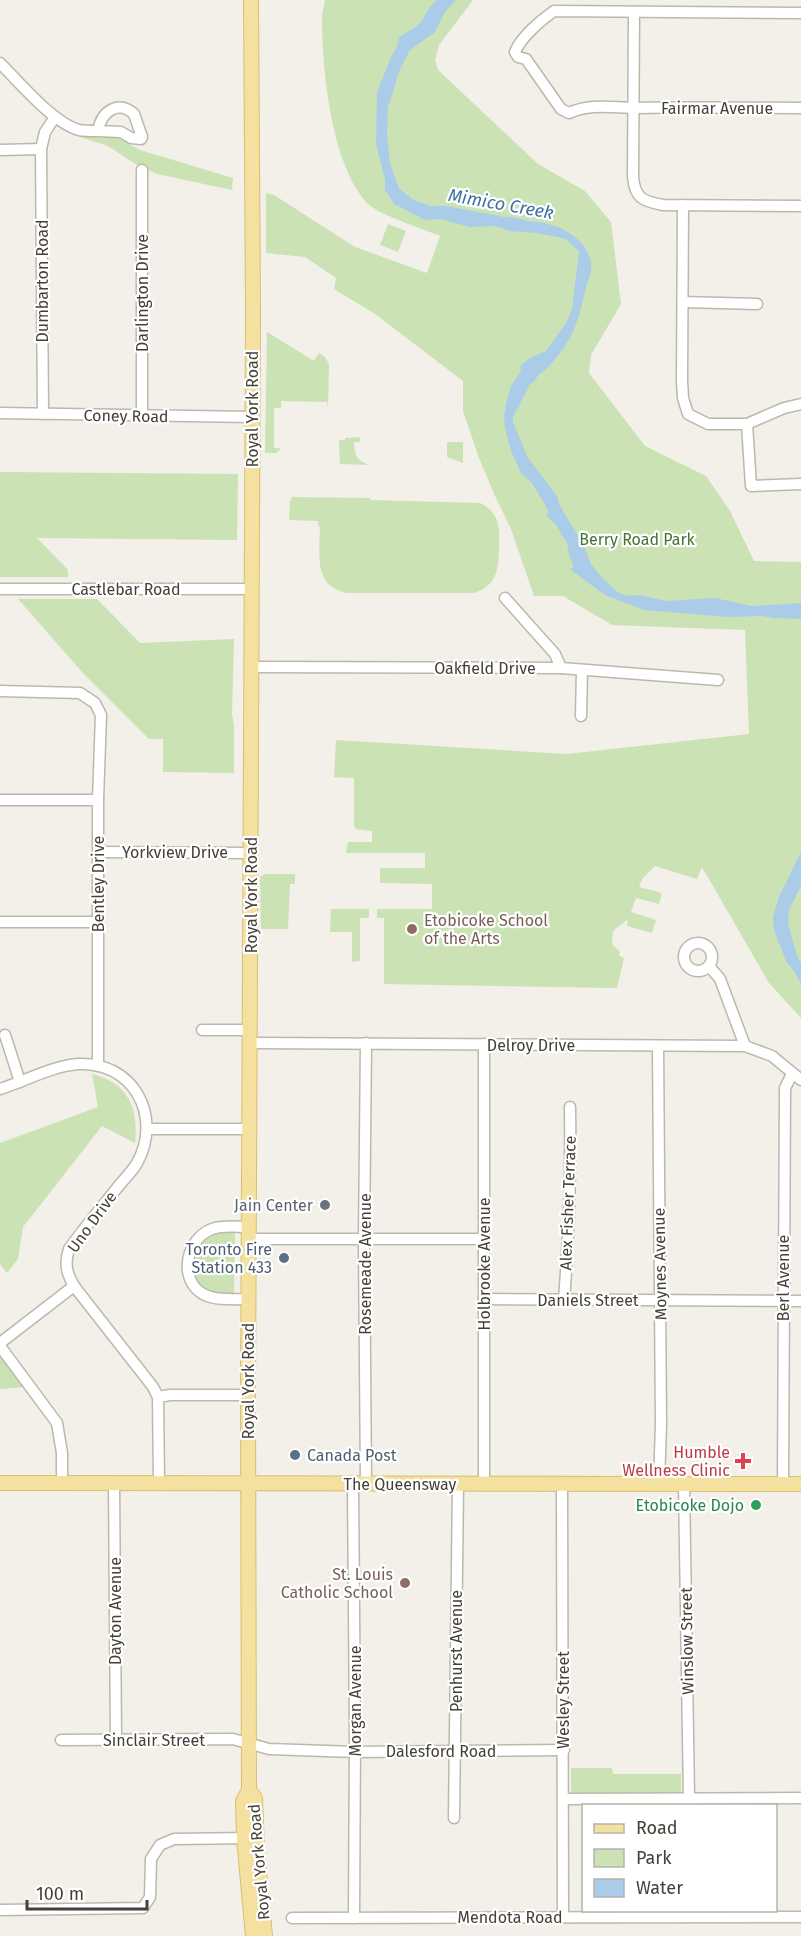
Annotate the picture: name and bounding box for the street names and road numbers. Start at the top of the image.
street label: Fairmar Avenue [661,99,773,118]
street label: Dumbarton Road [33,220,52,342]
street label: Darlington Drive [133,234,152,352]
street label: Royal York Road [243,351,262,467]
street label: Coney Road [83,406,169,426]
street label: Castlebar Road [71,580,181,599]
street label: Oakfield Drive [434,659,536,678]
street label: Bentley Drive [89,836,108,932]
street label: Royal York Road [242,837,261,953]
street label: Yorkview Drive [122,843,228,862]
street label: Delroy Drive [487,1036,575,1055]
street label: Alex Fisher Terrace [556,1135,580,1271]
street label: Uno Drive [63,1188,121,1256]
street label: Rosemeade Avenue [356,1193,375,1335]
street label: Holbrooke Avenue [475,1198,494,1330]
street label: Moynes Avenue [650,1208,670,1320]
street label: Berl Avenue [774,1235,793,1321]
street label: Daniels Street [537,1291,639,1310]
street label: Royal York Road [239,1323,258,1439]
street label: The Queensway [344,1475,457,1494]
street label: Dayton Avenue [106,1557,125,1665]
street label: Winslow Street [677,1587,697,1695]
street label: Penhurst Avenue [447,1590,466,1712]
street label: Morgan Avenue [346,1645,365,1757]
street label: Wesley Street [554,1651,573,1749]
street label: Sinclair Street [103,1731,205,1750]
street label: Dalesford Road [386,1742,496,1761]
street label: Royal York Road [244,1803,274,1921]
street label: Mendota Road [458,1908,562,1927]

